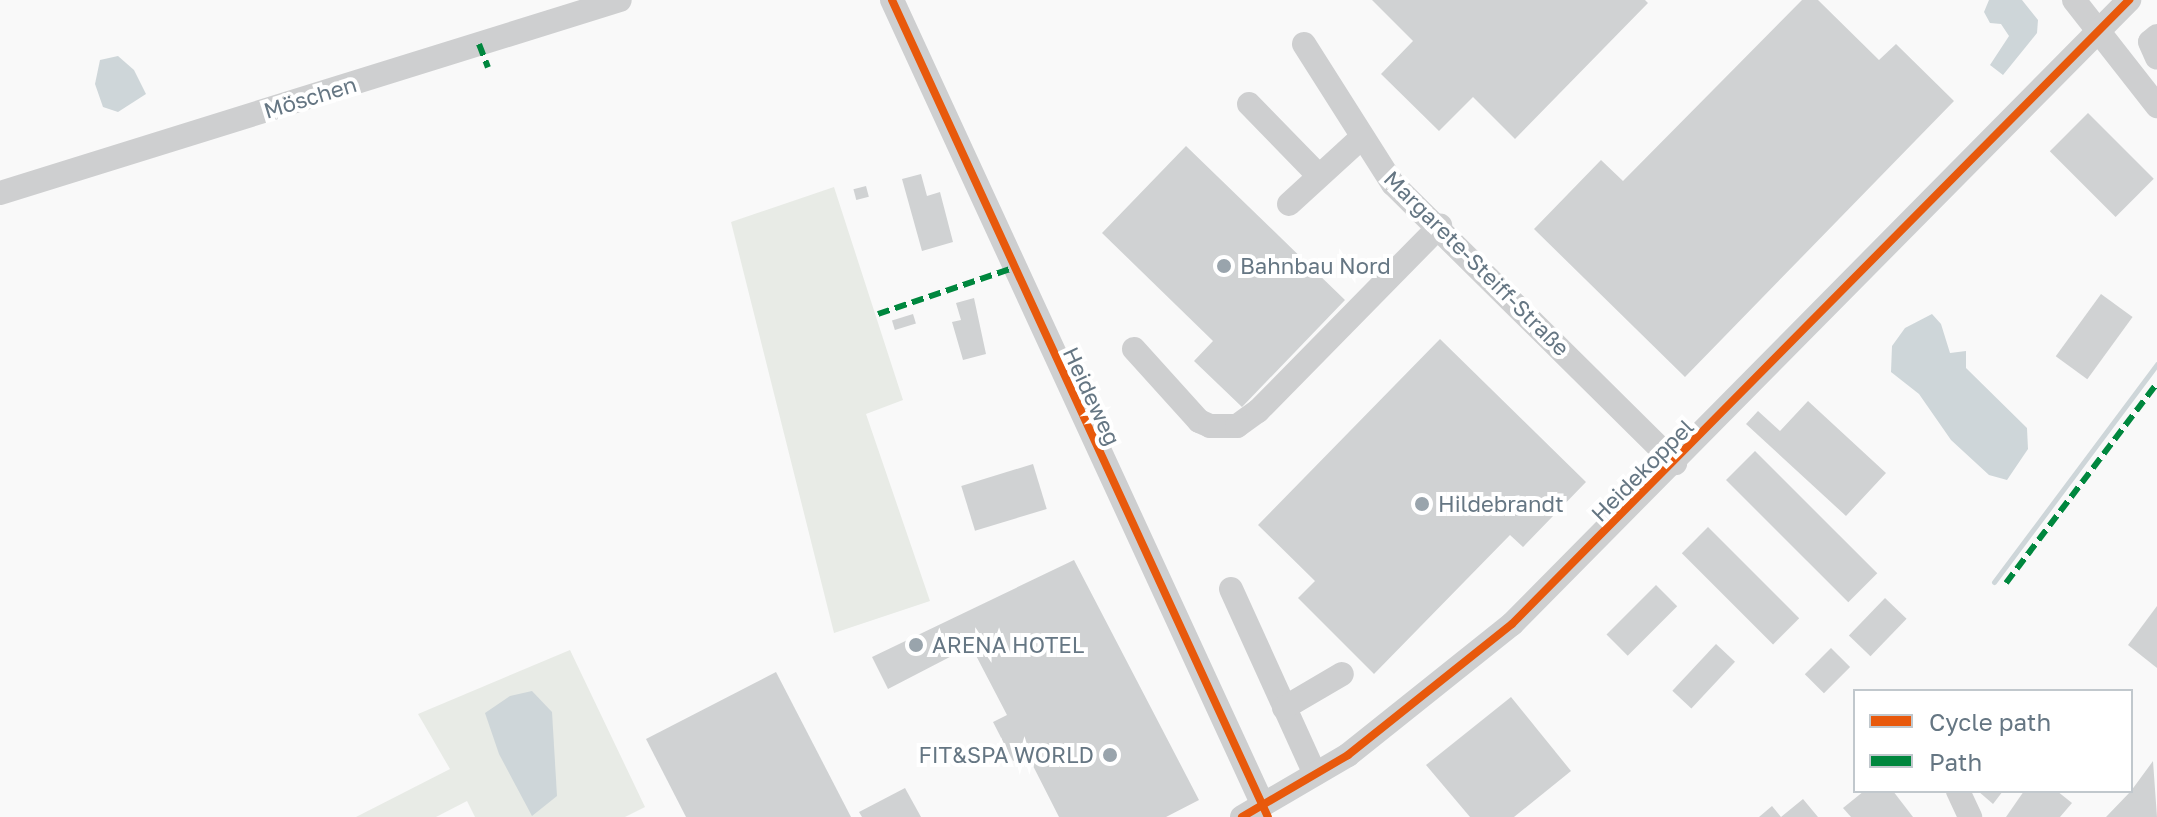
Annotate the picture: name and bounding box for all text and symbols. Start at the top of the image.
street label: Möschen [260,70,360,124]
street label: Margarete-Steiff-Straße [1379,165,1575,361]
place label: Bahnbau Nord [1240,253,1391,279]
marker: Bahnbau Nord [1215,257,1233,275]
street label: Heideweg [1058,343,1126,449]
street label: Heidekoppel [1585,413,1699,527]
place label: Hildebrandt [1438,491,1564,517]
marker: Hildebrandt [1413,495,1431,513]
place label: ARENA HOTEL [932,632,1084,658]
marker: ARENA HOTEL [907,636,925,654]
legend [1853,689,2133,793]
text: Cycle path [1929,707,2051,736]
place label: FIT&SPA WORLD [919,742,1094,768]
marker: FIT&SPA WORLD [1101,746,1119,764]
text: Path [1929,747,1982,776]

